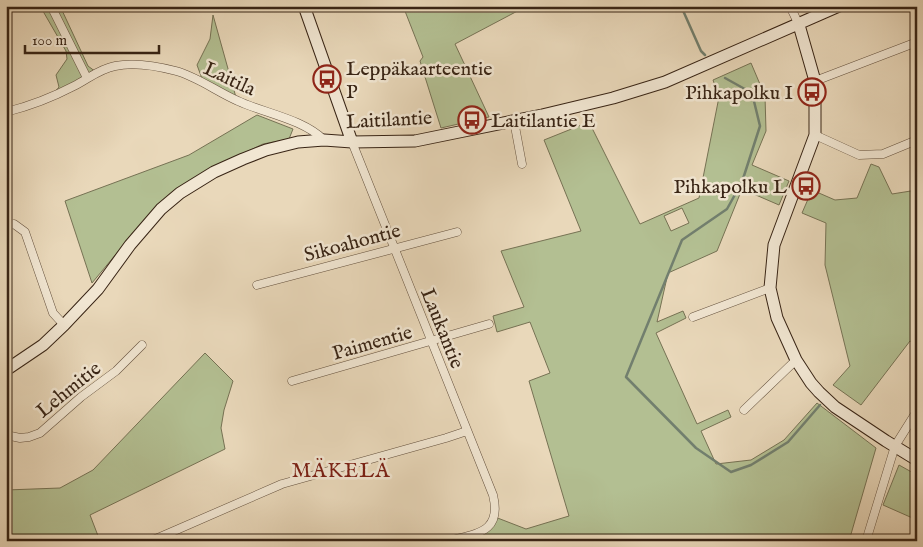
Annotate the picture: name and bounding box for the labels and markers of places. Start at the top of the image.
place label: Leppäkaarteentie P [346,57,492,105]
bus stop icon: Leppäkaarteentie P [312,64,342,94]
bus stop icon: Pihkapolku I [797,77,827,107]
place label: Pihkapolku I [685,81,793,106]
bus stop icon: Laitilantie E [457,105,487,135]
place label: Laitilantie E [491,109,596,134]
bus stop icon: Pihkapolku L [791,171,821,201]
place label: Pihkapolku L [673,175,788,200]

